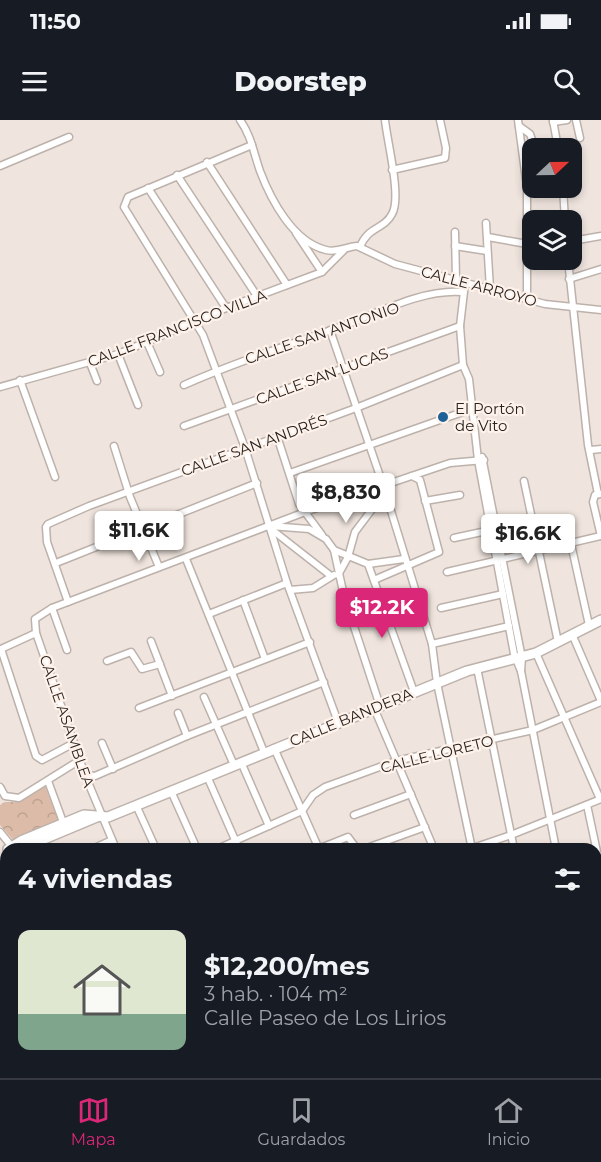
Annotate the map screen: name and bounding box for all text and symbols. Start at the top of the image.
text: 11:50 [30,8,81,35]
icon: menu [18,65,51,98]
text: Doorstep [234,65,367,98]
icon: search [550,65,583,98]
north arrow [522,138,582,198]
map controls [522,138,582,270]
button: layers [522,210,582,270]
street label: CALLE ARROYO [419,261,539,311]
street label: CALLE FRANCISCO VILLA [85,285,269,371]
street label: CALLE SAN ANTONIO [242,298,402,368]
street label: CALLE SAN LUCAS [253,343,391,409]
place label: El Portón de Vito [455,399,525,435]
street label: CALLE SAN ANDRÉS [178,410,330,480]
marker: El Portón de Vito [436,410,450,424]
pin: $8,830 [297,473,395,524]
text: $8,830 [311,480,381,504]
pin: $11.6K [90,511,188,562]
pin: $16.6K [479,514,577,565]
text: $11.6K [109,518,169,542]
text: $16.6K [495,521,561,545]
pin: $12.2K [333,588,431,639]
text: $12.2K [350,595,414,619]
street label: CALLE ASAMBLEA [35,652,99,790]
street label: CALLE BANDERA [287,684,416,750]
street label: CALLE LORETO [378,731,496,777]
text: 4 viviendas [18,863,172,895]
icon: filters [551,863,584,896]
text: $12,200/mes [204,950,369,982]
icon: home [66,954,138,1026]
text: 3 hab. · 104 m² [204,982,348,1006]
text: Calle Paseo de Los Lirios [204,1006,446,1030]
tab: Mapa [71,1094,116,1149]
tab: Guardados [258,1094,345,1149]
tab: Inicio [487,1094,530,1149]

